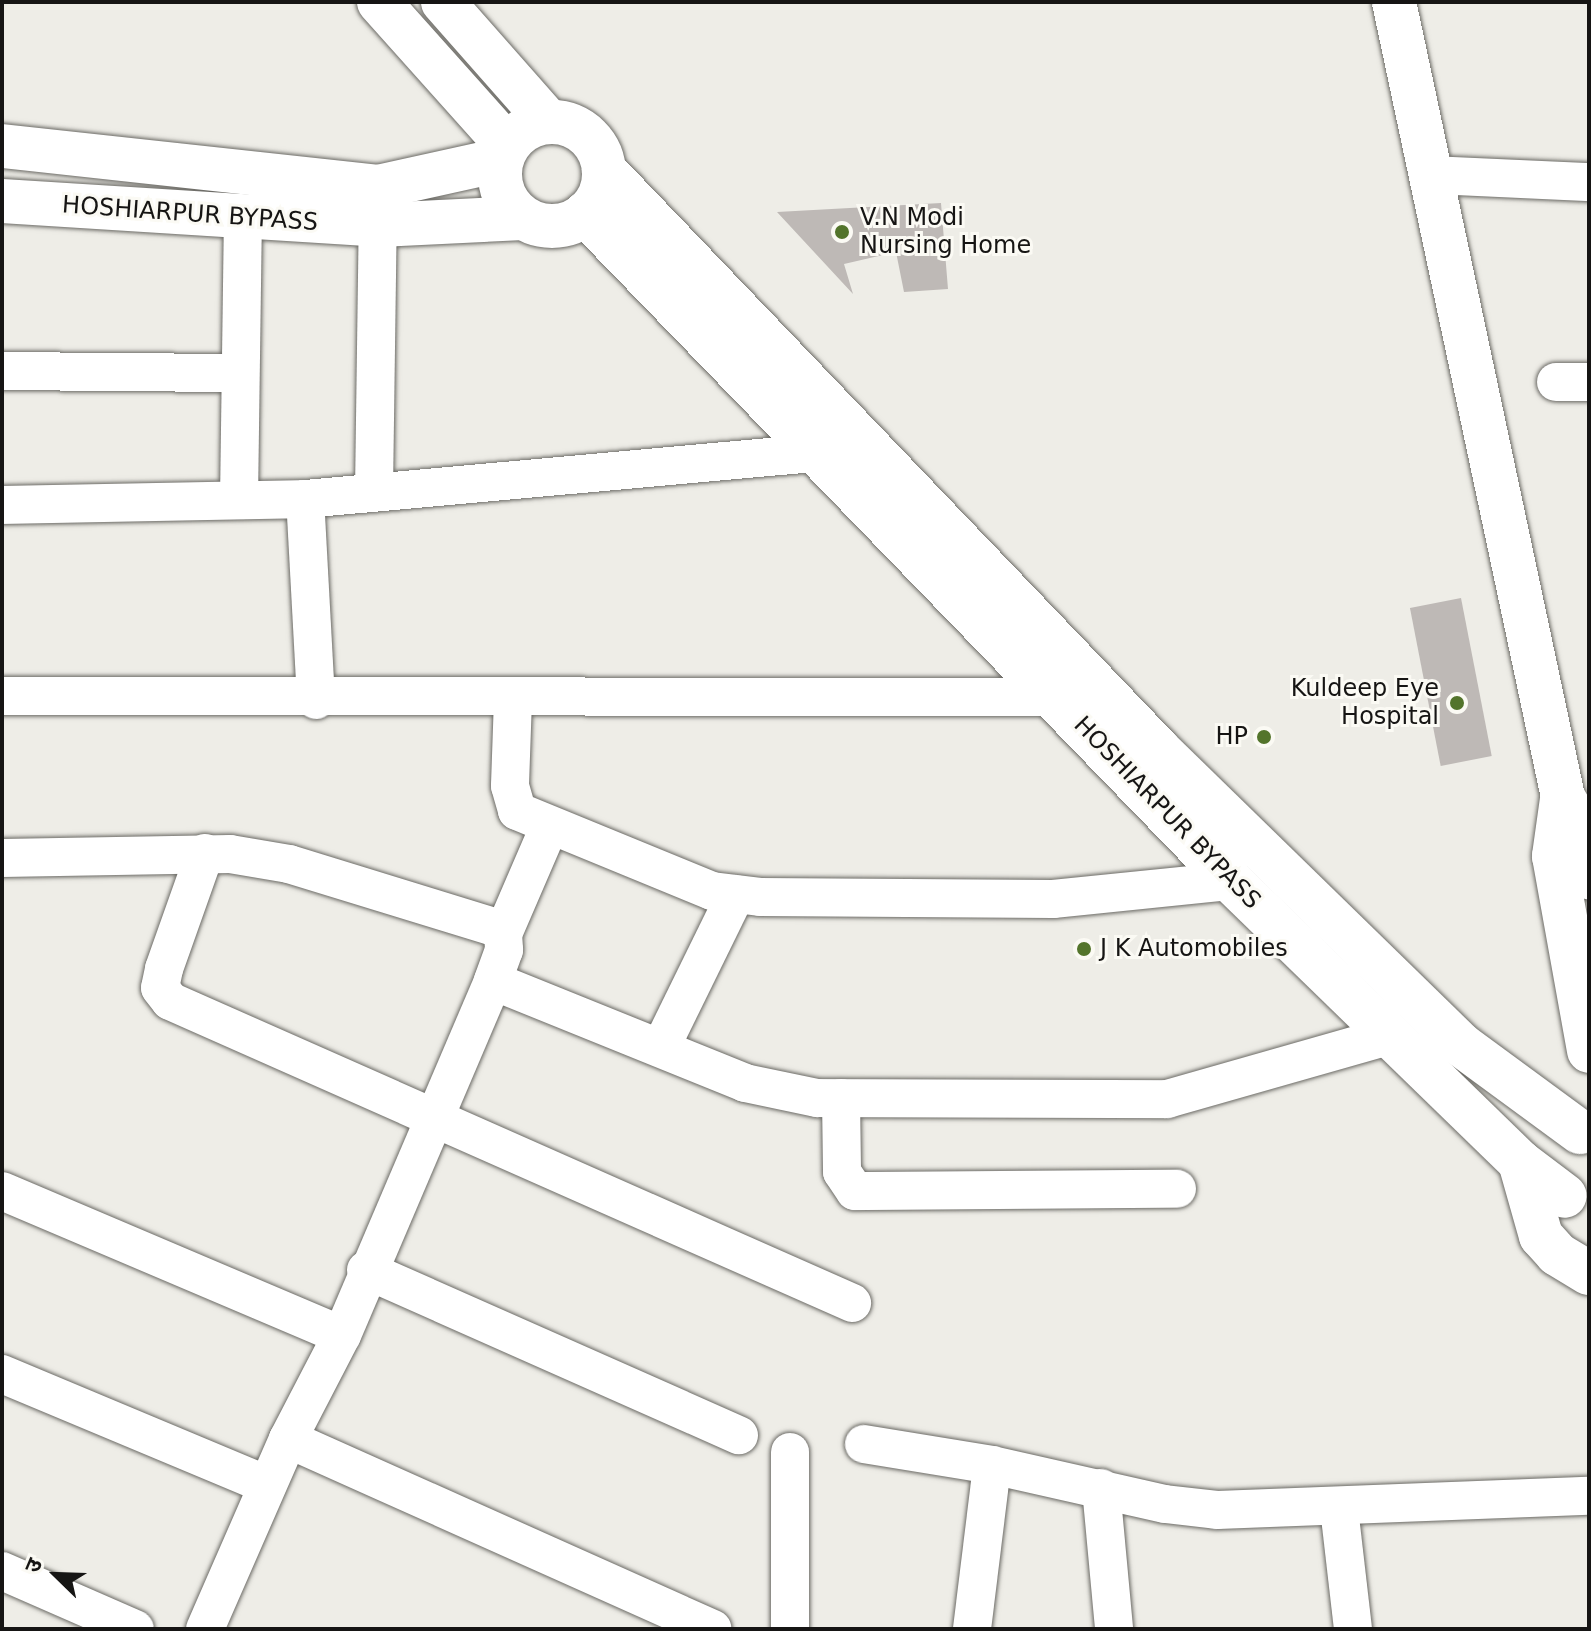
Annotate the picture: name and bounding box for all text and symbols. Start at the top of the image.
street label: HOSHIARPUR BYPASS [61,191,319,237]
place label: V.N Modi Nursing Home [860,204,1031,260]
marker: V.N Modi Nursing Home [831,221,853,243]
place label: Kuldeep Eye Hospital [1291,675,1439,731]
marker: Kuldeep Eye Hospital [1446,692,1468,714]
street label: HOSHIARPUR BYPASS [1068,711,1266,915]
place label: HP [1215,723,1248,751]
marker: HP [1255,728,1273,746]
place label: J K Automobiles [1100,935,1288,963]
marker: J K Automobiles [1075,940,1093,958]
north arrow [16,1535,96,1615]
text: उ [19,1555,47,1576]

